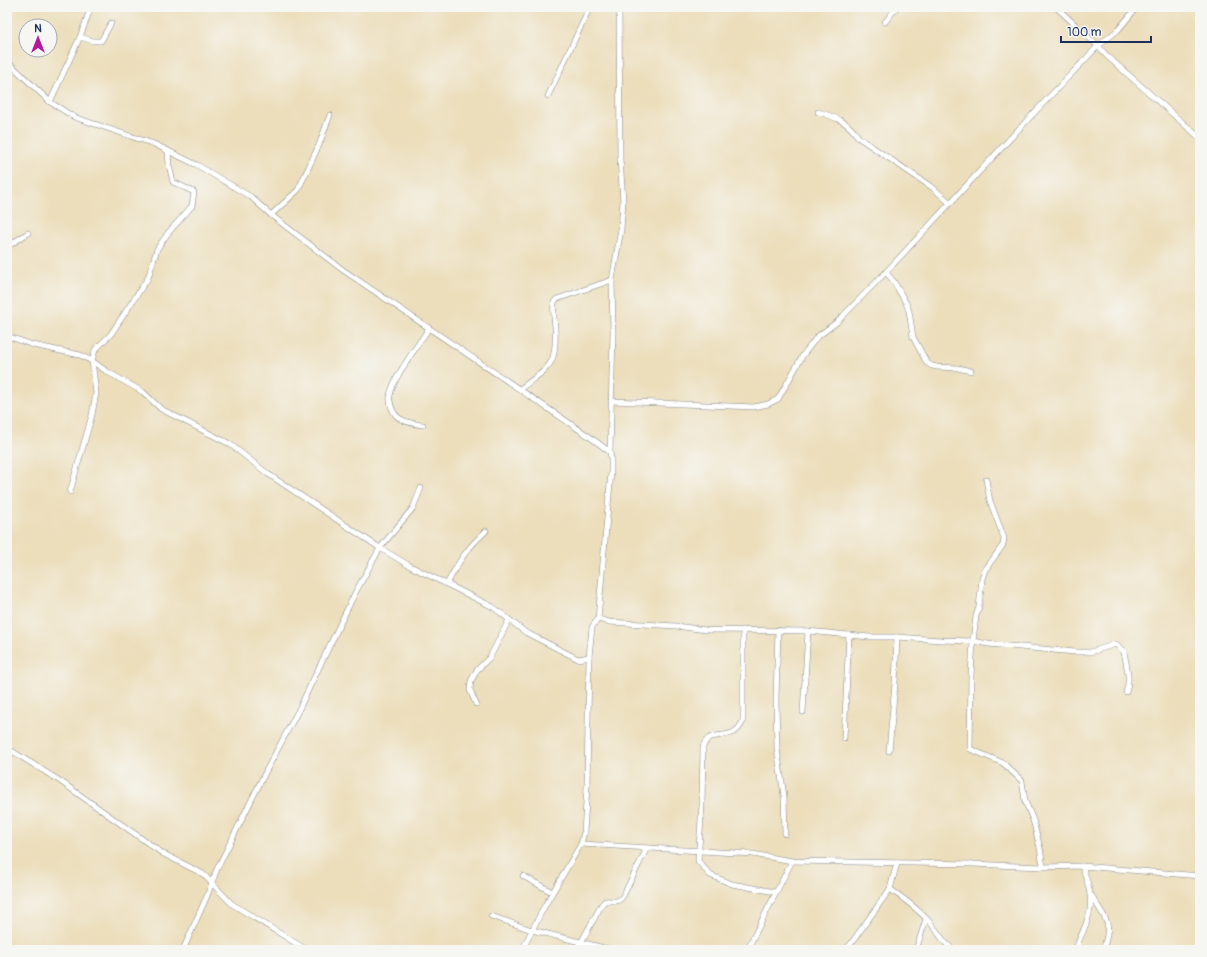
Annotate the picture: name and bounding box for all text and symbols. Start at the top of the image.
north arrow [18,18,58,58]
scale bar [1061,18,1151,44]
text: N [34,22,42,35]
text: 100 m [1067,25,1102,40]

